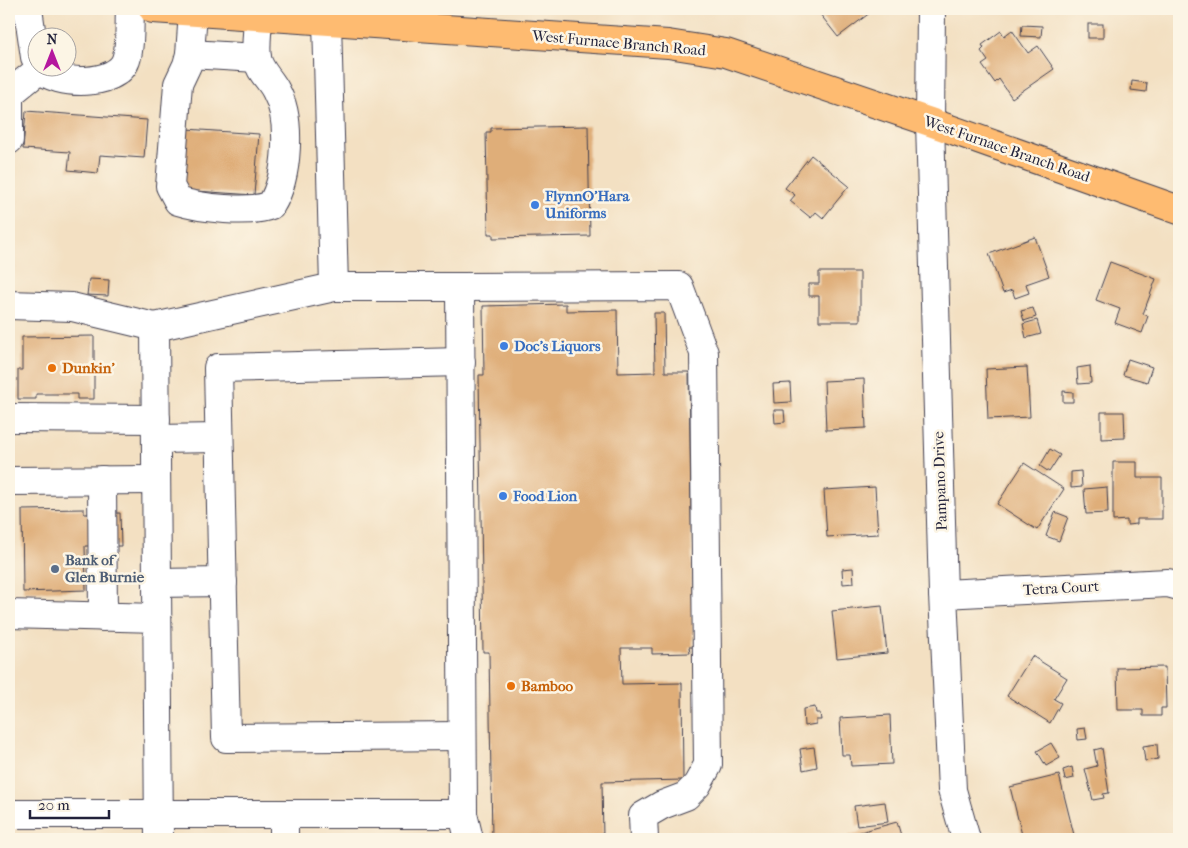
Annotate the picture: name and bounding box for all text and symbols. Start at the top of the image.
street label: West Furnace Branch Road [530,26,707,60]
north arrow [28,28,78,78]
text: N [47,31,58,48]
street label: West Furnace Branch Road [921,112,1093,186]
place label: FlynnO'Hara Uniforms [544,187,631,222]
marker: FlynnO'Hara Uniforms [529,199,541,211]
place label: Doc's Liquors [514,337,601,355]
marker: Doc's Liquors [498,340,510,352]
place label: Dunkin' [62,359,115,377]
marker: Dunkin' [46,362,58,374]
street label: Pampano Drive [929,430,951,531]
place label: Food Lion [512,487,577,505]
marker: Food Lion [497,490,509,502]
place label: Bank of Glen Burnie [65,551,145,586]
marker: Bank of Glen Burnie [49,563,61,575]
street label: Tetra Court [1023,577,1100,599]
place label: Bamboo [521,677,574,695]
marker: Bamboo [505,680,517,692]
scale bar [30,788,109,820]
text: 20 m [38,796,70,814]

